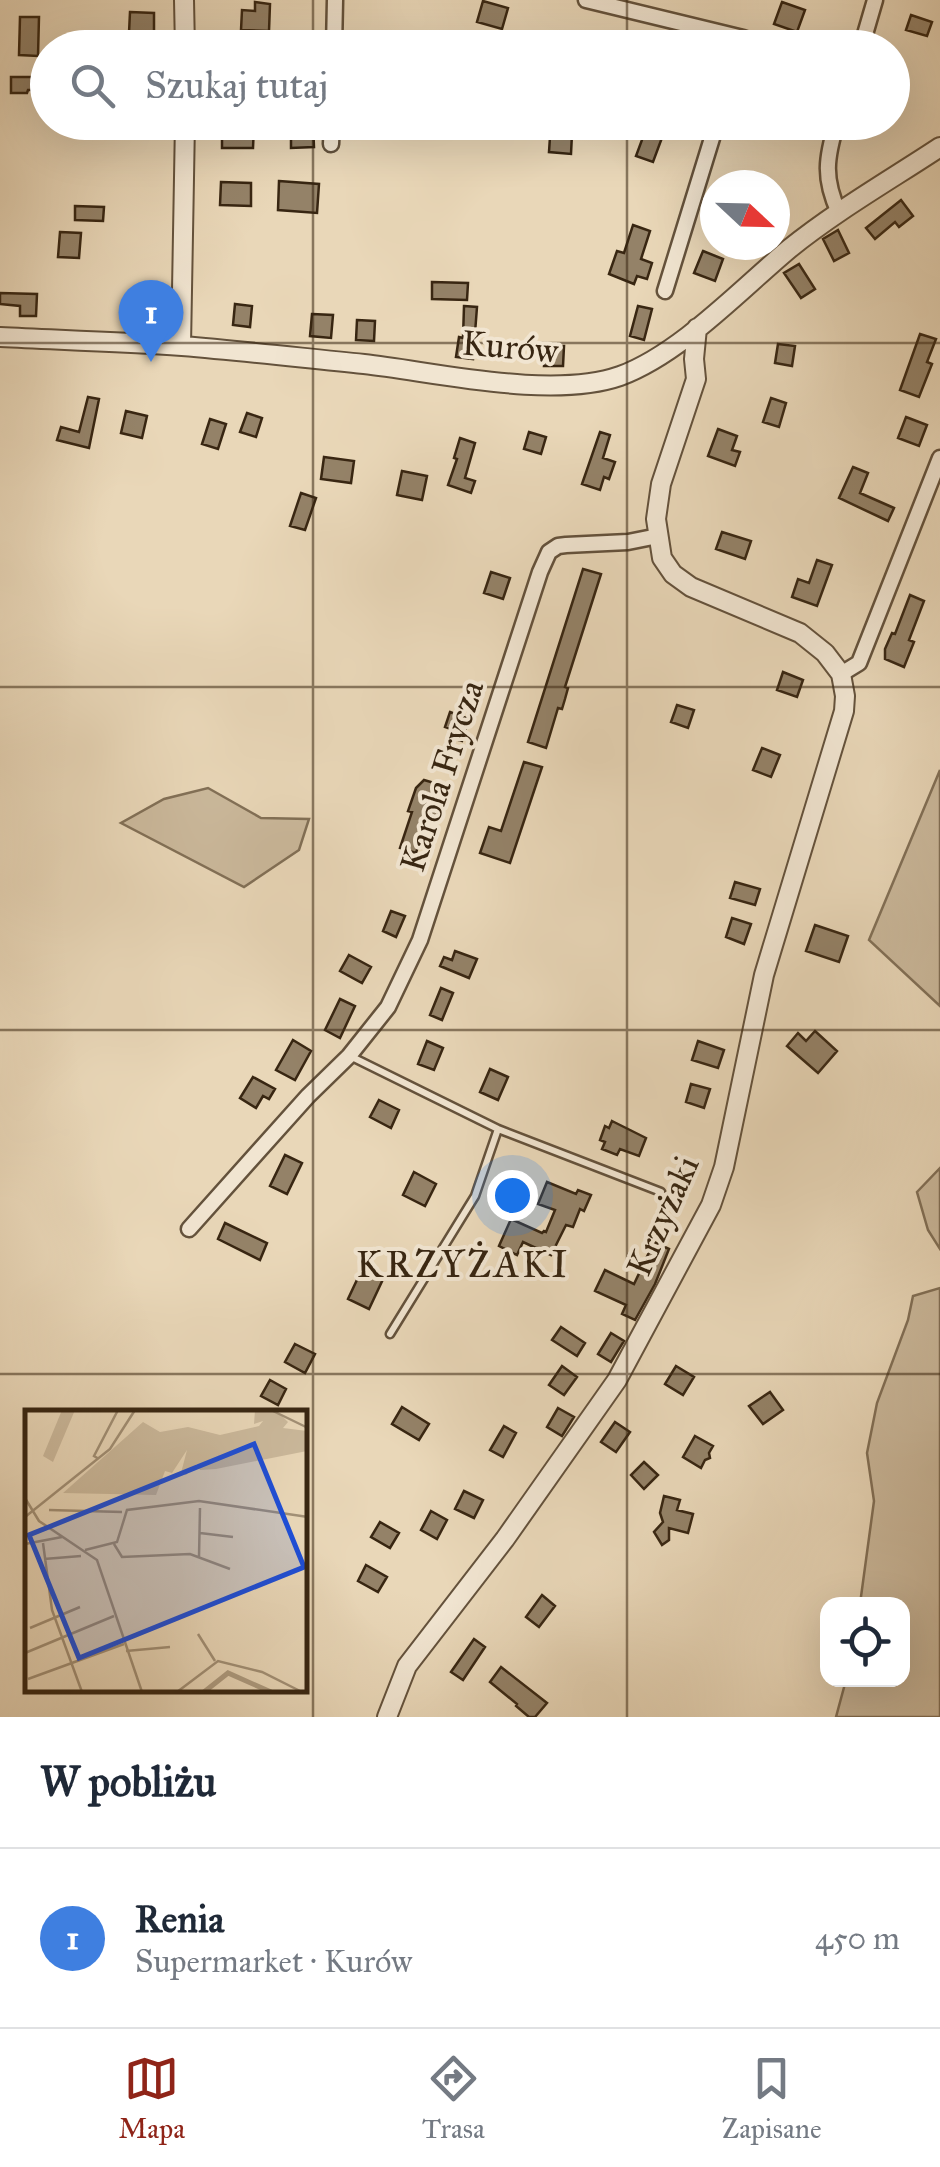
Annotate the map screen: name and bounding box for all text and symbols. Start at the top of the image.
search box [30,30,910,140]
icon: search [65,58,120,113]
text: Szukaj tutaj [145,62,328,108]
north arrow [700,170,790,260]
pin: 1 [118,280,184,362]
street label: Kurów [460,321,561,373]
street label: Karola Frycza [391,674,493,877]
street label: Krzyżaki [617,1149,709,1283]
your location [487,1170,538,1221]
district label: KRZYŻAKI [356,1241,570,1287]
inset map [25,1410,308,1692]
map controls [820,1597,910,1687]
button: locate [820,1597,910,1687]
text: W pobliżu [40,1756,216,1808]
text: Renia [135,1896,224,1942]
text: 1 [66,1919,79,1958]
text: 450 m [815,1919,900,1958]
text: Supermarket · Kurów [135,1942,412,1981]
tab: Mapa [118,2051,185,2146]
tab: Trasa [422,2051,485,2146]
tab: Zapisane [722,2051,822,2146]

